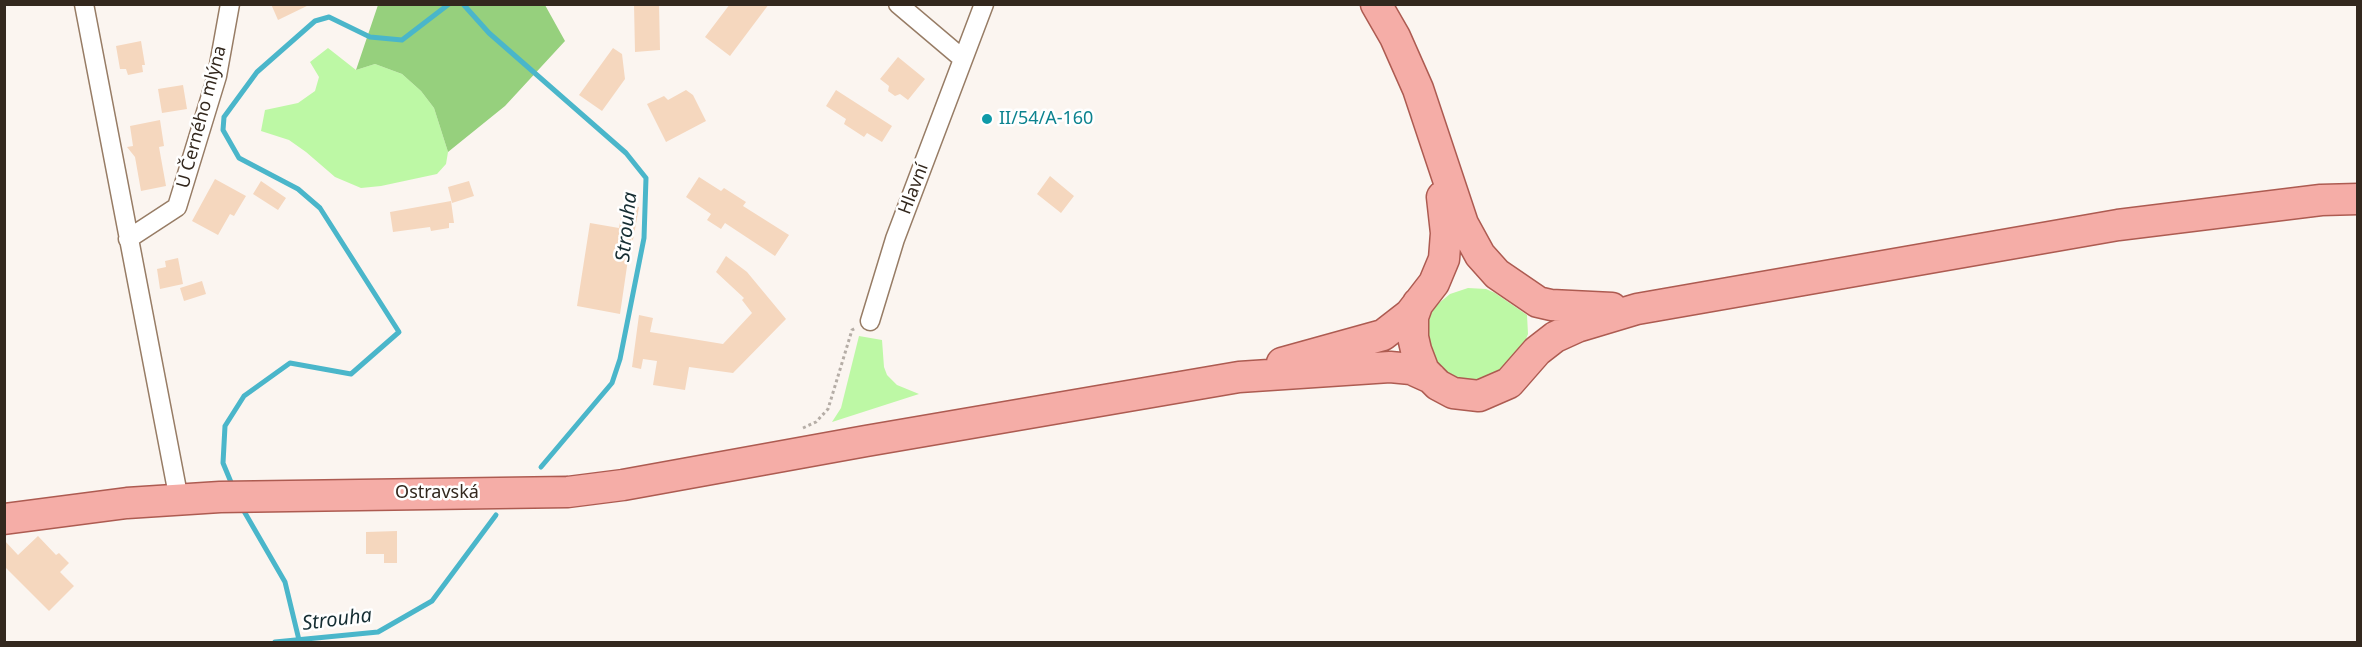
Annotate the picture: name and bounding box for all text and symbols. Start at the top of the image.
street label: U Černého mlýna [173,43,231,191]
place label: II/54/A-160 [999,108,1093,130]
marker: II/54/A-160 [980,112,994,126]
street label: Hlavní [894,160,934,218]
water label: Strouha [611,191,643,263]
street label: Ostravská [395,482,479,504]
water label: Strouha [301,604,373,636]

